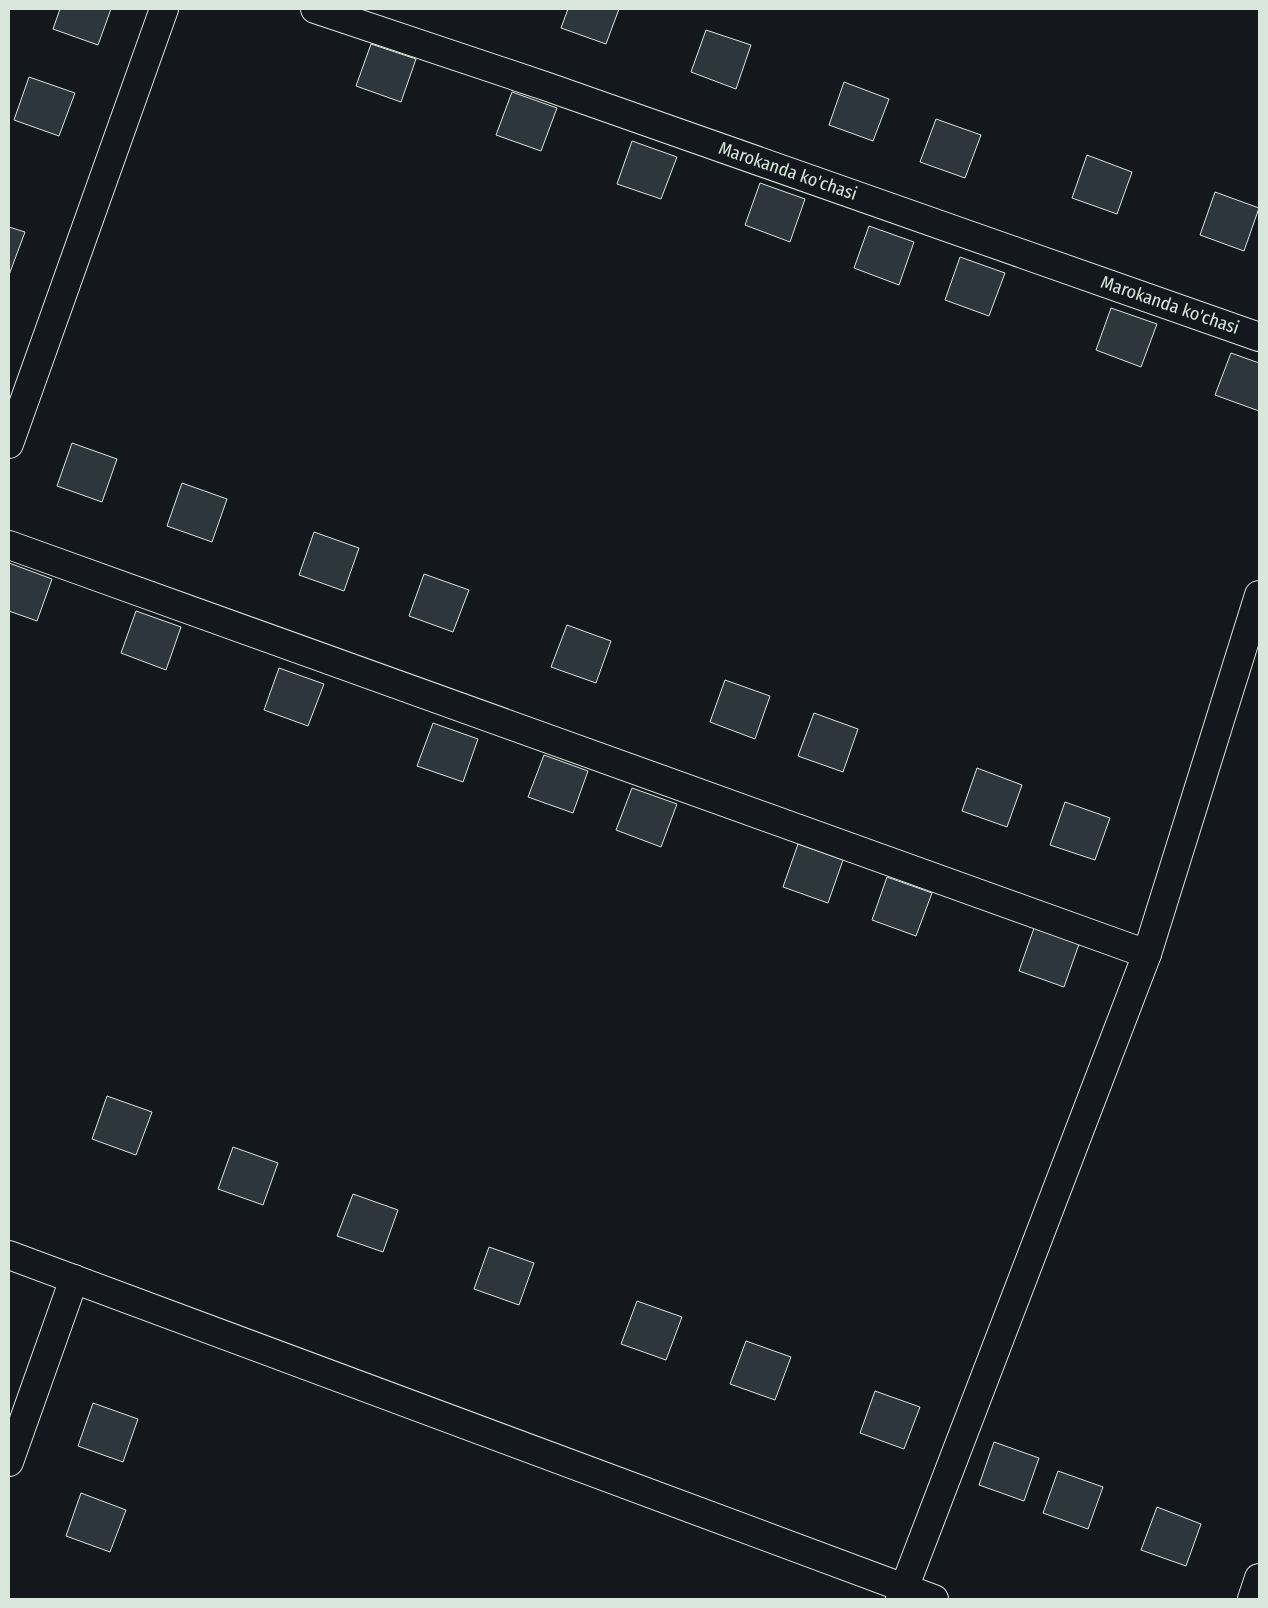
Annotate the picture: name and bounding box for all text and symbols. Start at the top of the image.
street label: Marokanda ko'chasi [716,137,860,205]
street label: Marokanda ko'chasi [1098,271,1242,339]

